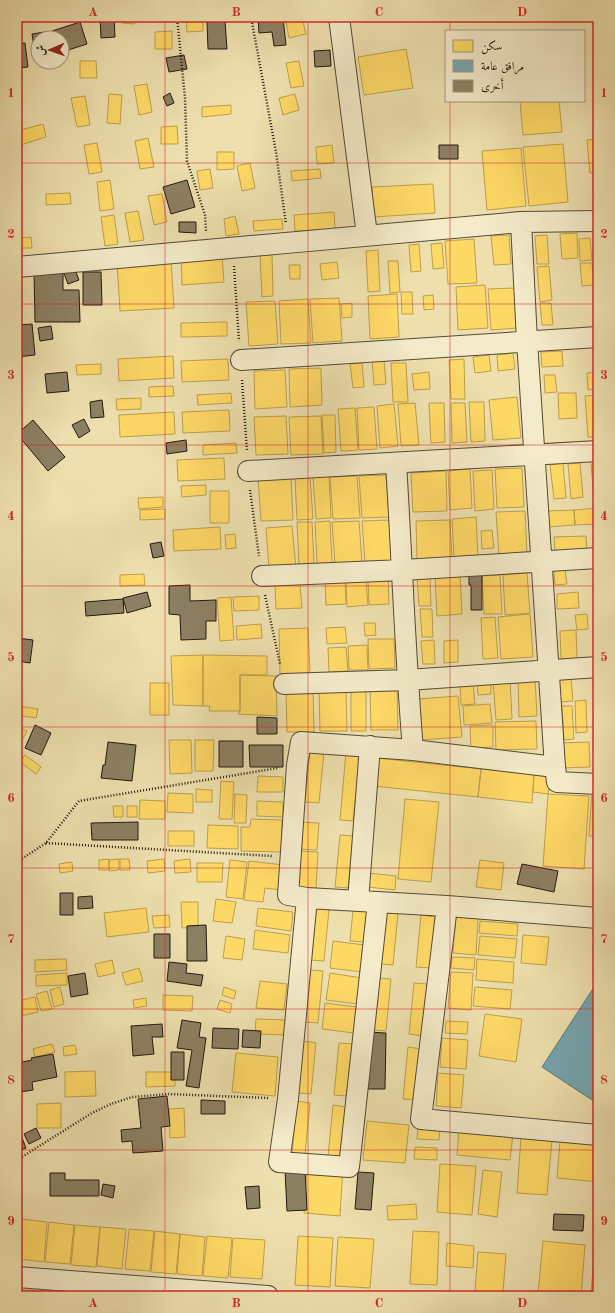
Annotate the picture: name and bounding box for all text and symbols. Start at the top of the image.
text: A [88,6,98,19]
text: B [231,6,241,19]
text: C [375,6,383,19]
text: D [517,6,527,19]
north arrow [30,30,70,70]
legend [445,30,585,102]
text: سكن [481,40,502,55]
text: ش [36,45,47,56]
text: مرافق عامة [481,61,524,75]
text: أخرى [481,78,504,93]
text: 1 [7,87,15,100]
text: 1 [600,87,608,100]
text: 2 [7,228,15,241]
text: 2 [600,228,608,241]
text: 3 [7,369,15,382]
text: 3 [600,369,608,382]
text: 4 [7,510,15,523]
text: 4 [600,510,608,523]
text: 5 [7,651,15,664]
text: 5 [600,651,608,664]
text: 6 [7,792,15,805]
text: 6 [600,792,608,805]
text: 7 [7,933,15,946]
text: 7 [600,933,608,946]
text: 8 [7,1074,15,1087]
text: 8 [600,1074,608,1087]
text: 9 [7,1215,15,1228]
text: 9 [600,1215,608,1228]
text: A [88,1297,98,1310]
text: B [231,1297,241,1310]
text: C [375,1297,383,1310]
text: D [517,1297,527,1310]

